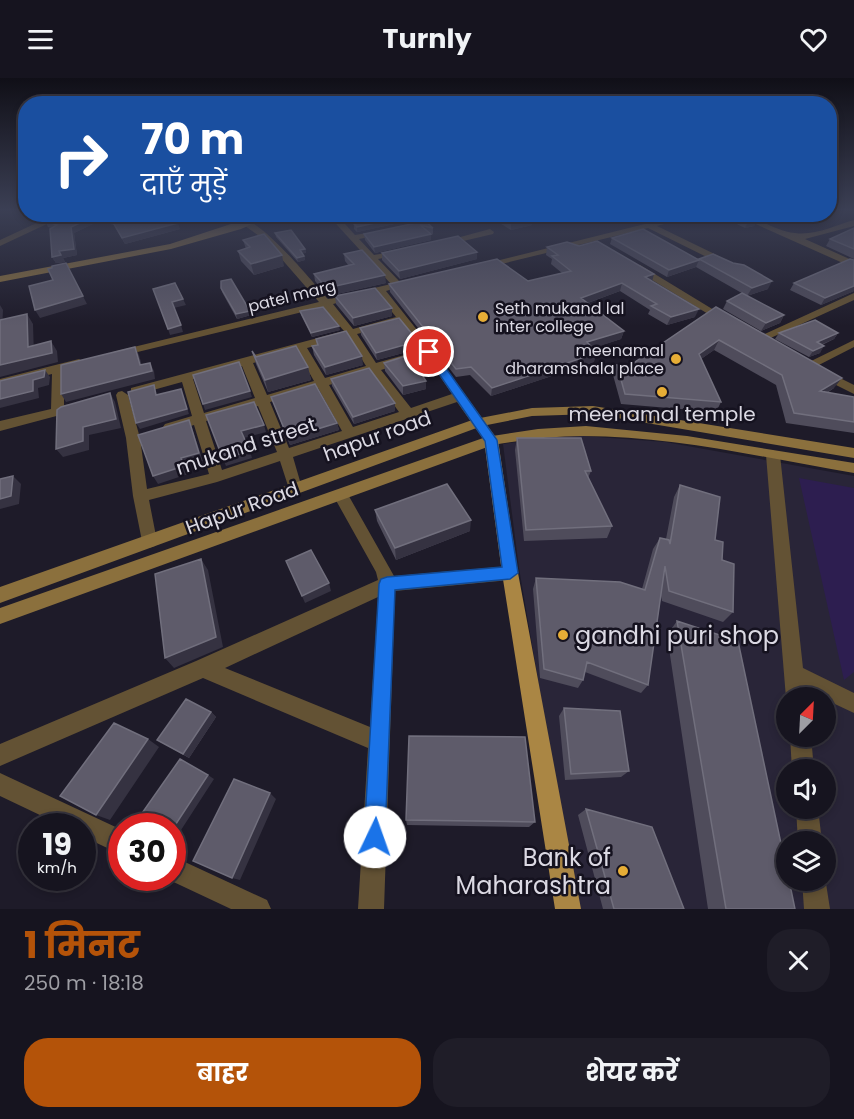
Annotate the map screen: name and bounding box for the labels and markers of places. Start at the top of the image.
place label: Seth mukand lal inter college [495,297,624,338]
marker: Seth mukand lal inter college [476,310,490,324]
pin [403,326,454,377]
place label: meenamal dharamshala place [505,339,664,380]
marker: meenamal dharamshala place [669,352,683,366]
marker: meenamal temple [655,385,669,399]
place label: meenamal temple [568,400,756,428]
place label: gandhi puri shop [575,619,779,652]
marker: gandhi puri shop [556,628,570,642]
place label: Bank of Maharashtra [456,841,611,902]
marker: Bank of Maharashtra [616,864,630,878]

